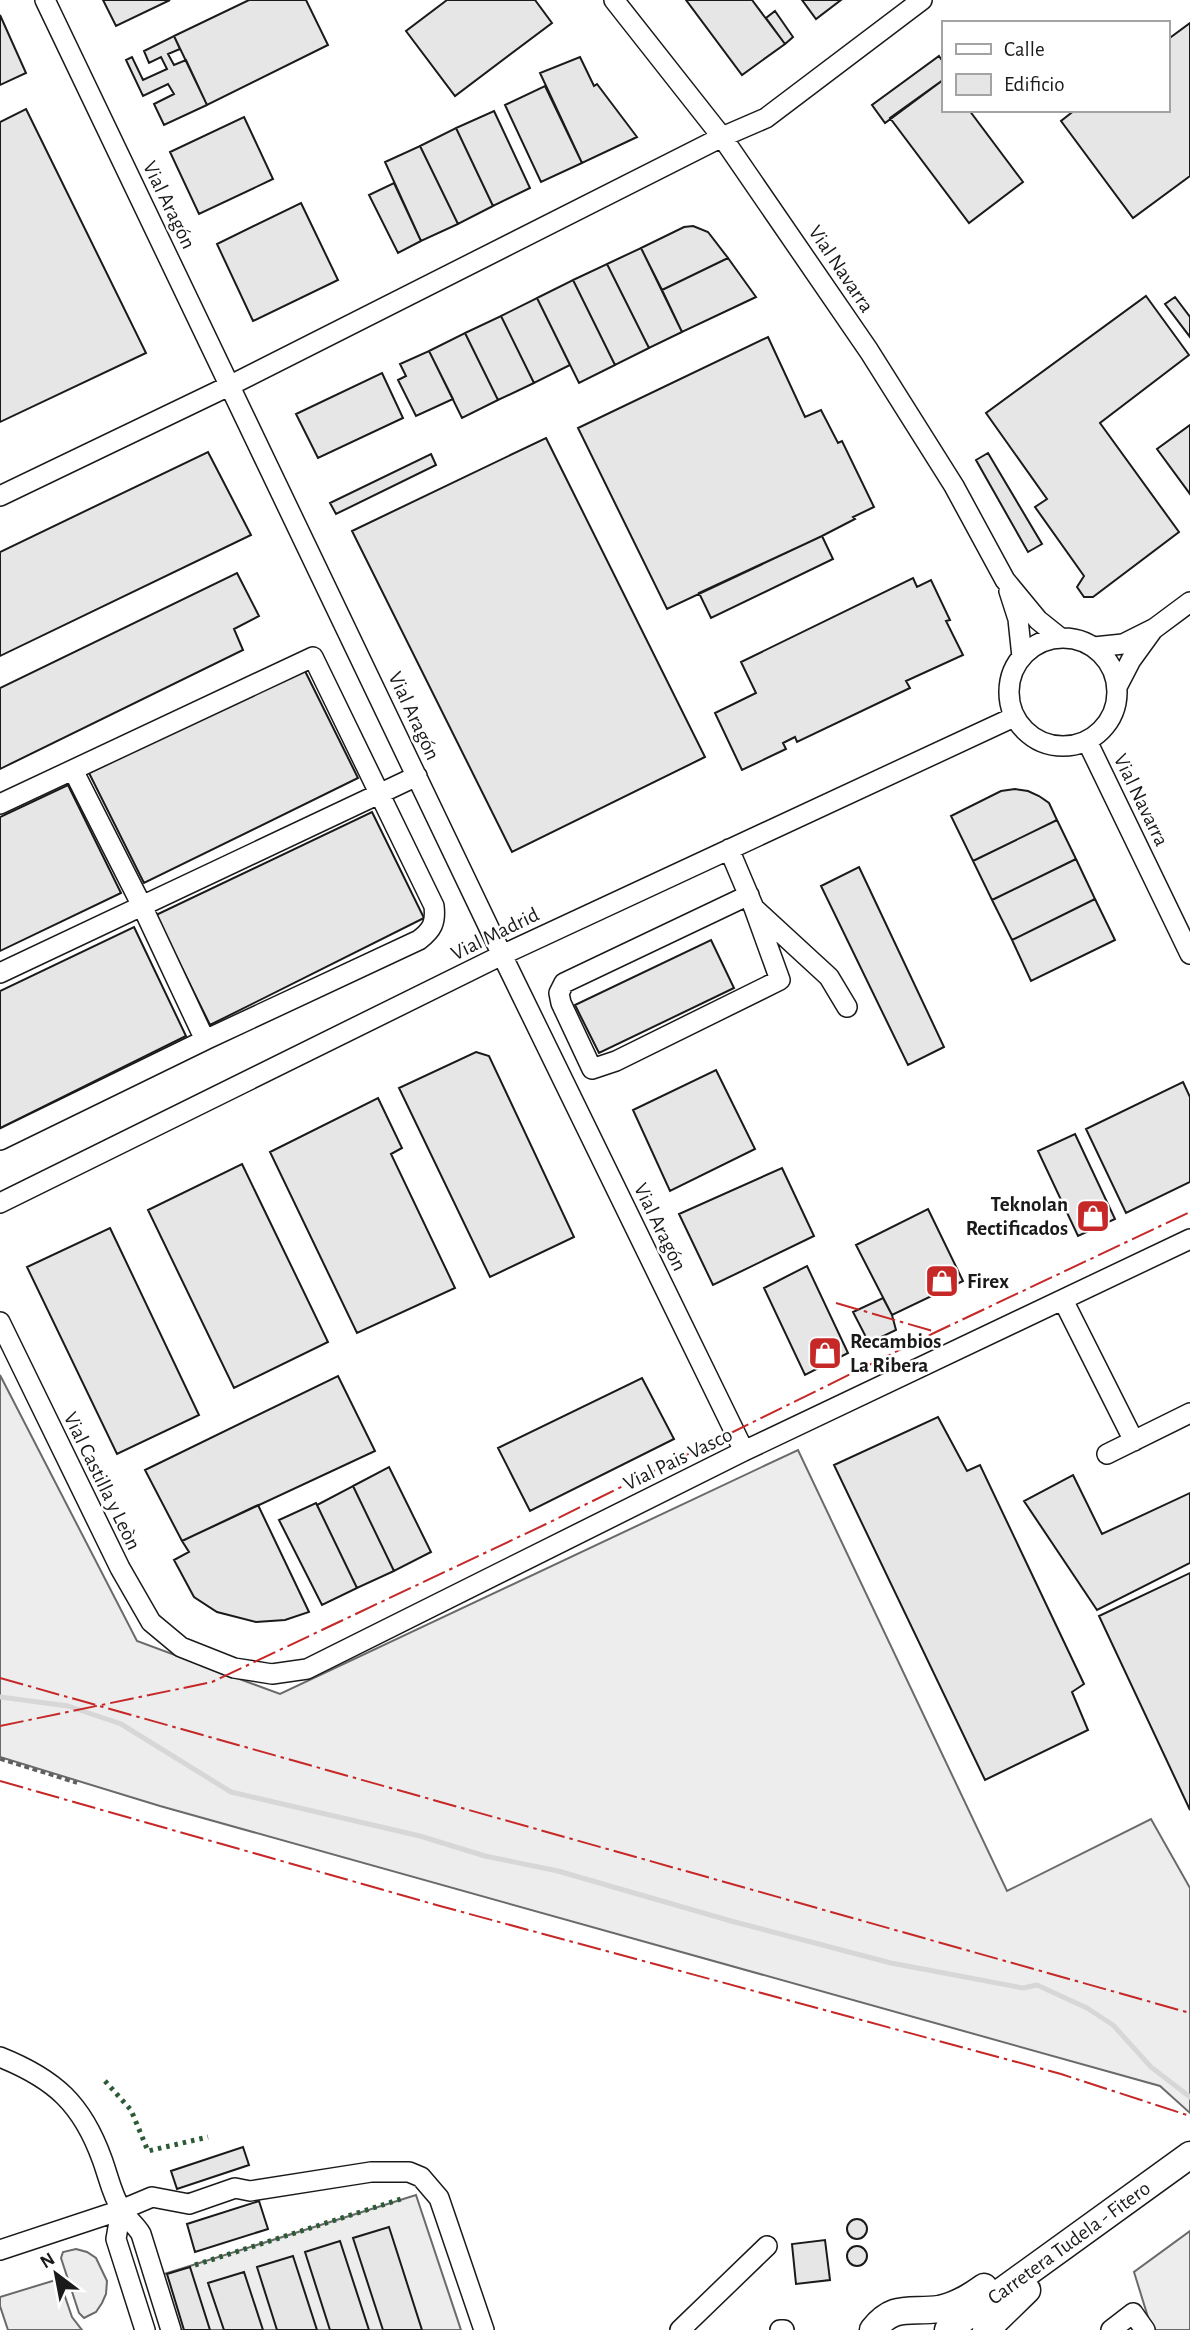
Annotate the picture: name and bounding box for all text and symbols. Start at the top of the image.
legend [942,21,1169,112]
text: Calle [1004,39,1045,60]
text: Edificio [1004,74,1065,95]
street label: Vial Aragón [139,158,199,252]
street label: Vial Navarra [804,222,878,316]
street label: Vial Aragón [384,669,444,763]
street label: Vial Navarra [1110,751,1172,850]
street label: Vial Madrid [448,904,542,964]
street label: Vial Aragón [630,1180,690,1274]
place label: Teknolan Rectificados [966,1194,1068,1239]
shop icon: Teknolan Rectificados [1074,1197,1112,1235]
shop icon: Firex [923,1262,961,1300]
place label: Firex [967,1271,1009,1292]
place label: Recambios La Ribera [850,1331,941,1376]
shop icon: Recambios La Ribera [806,1334,844,1372]
street label: Vial Castilla y Leòn [60,1409,144,1553]
street label: Vial Pais Vasco [620,1424,736,1494]
street label: Carretera Tudela - Fitero [984,2177,1154,2309]
north arrow [21,2239,91,2309]
text: N [37,2249,58,2272]

